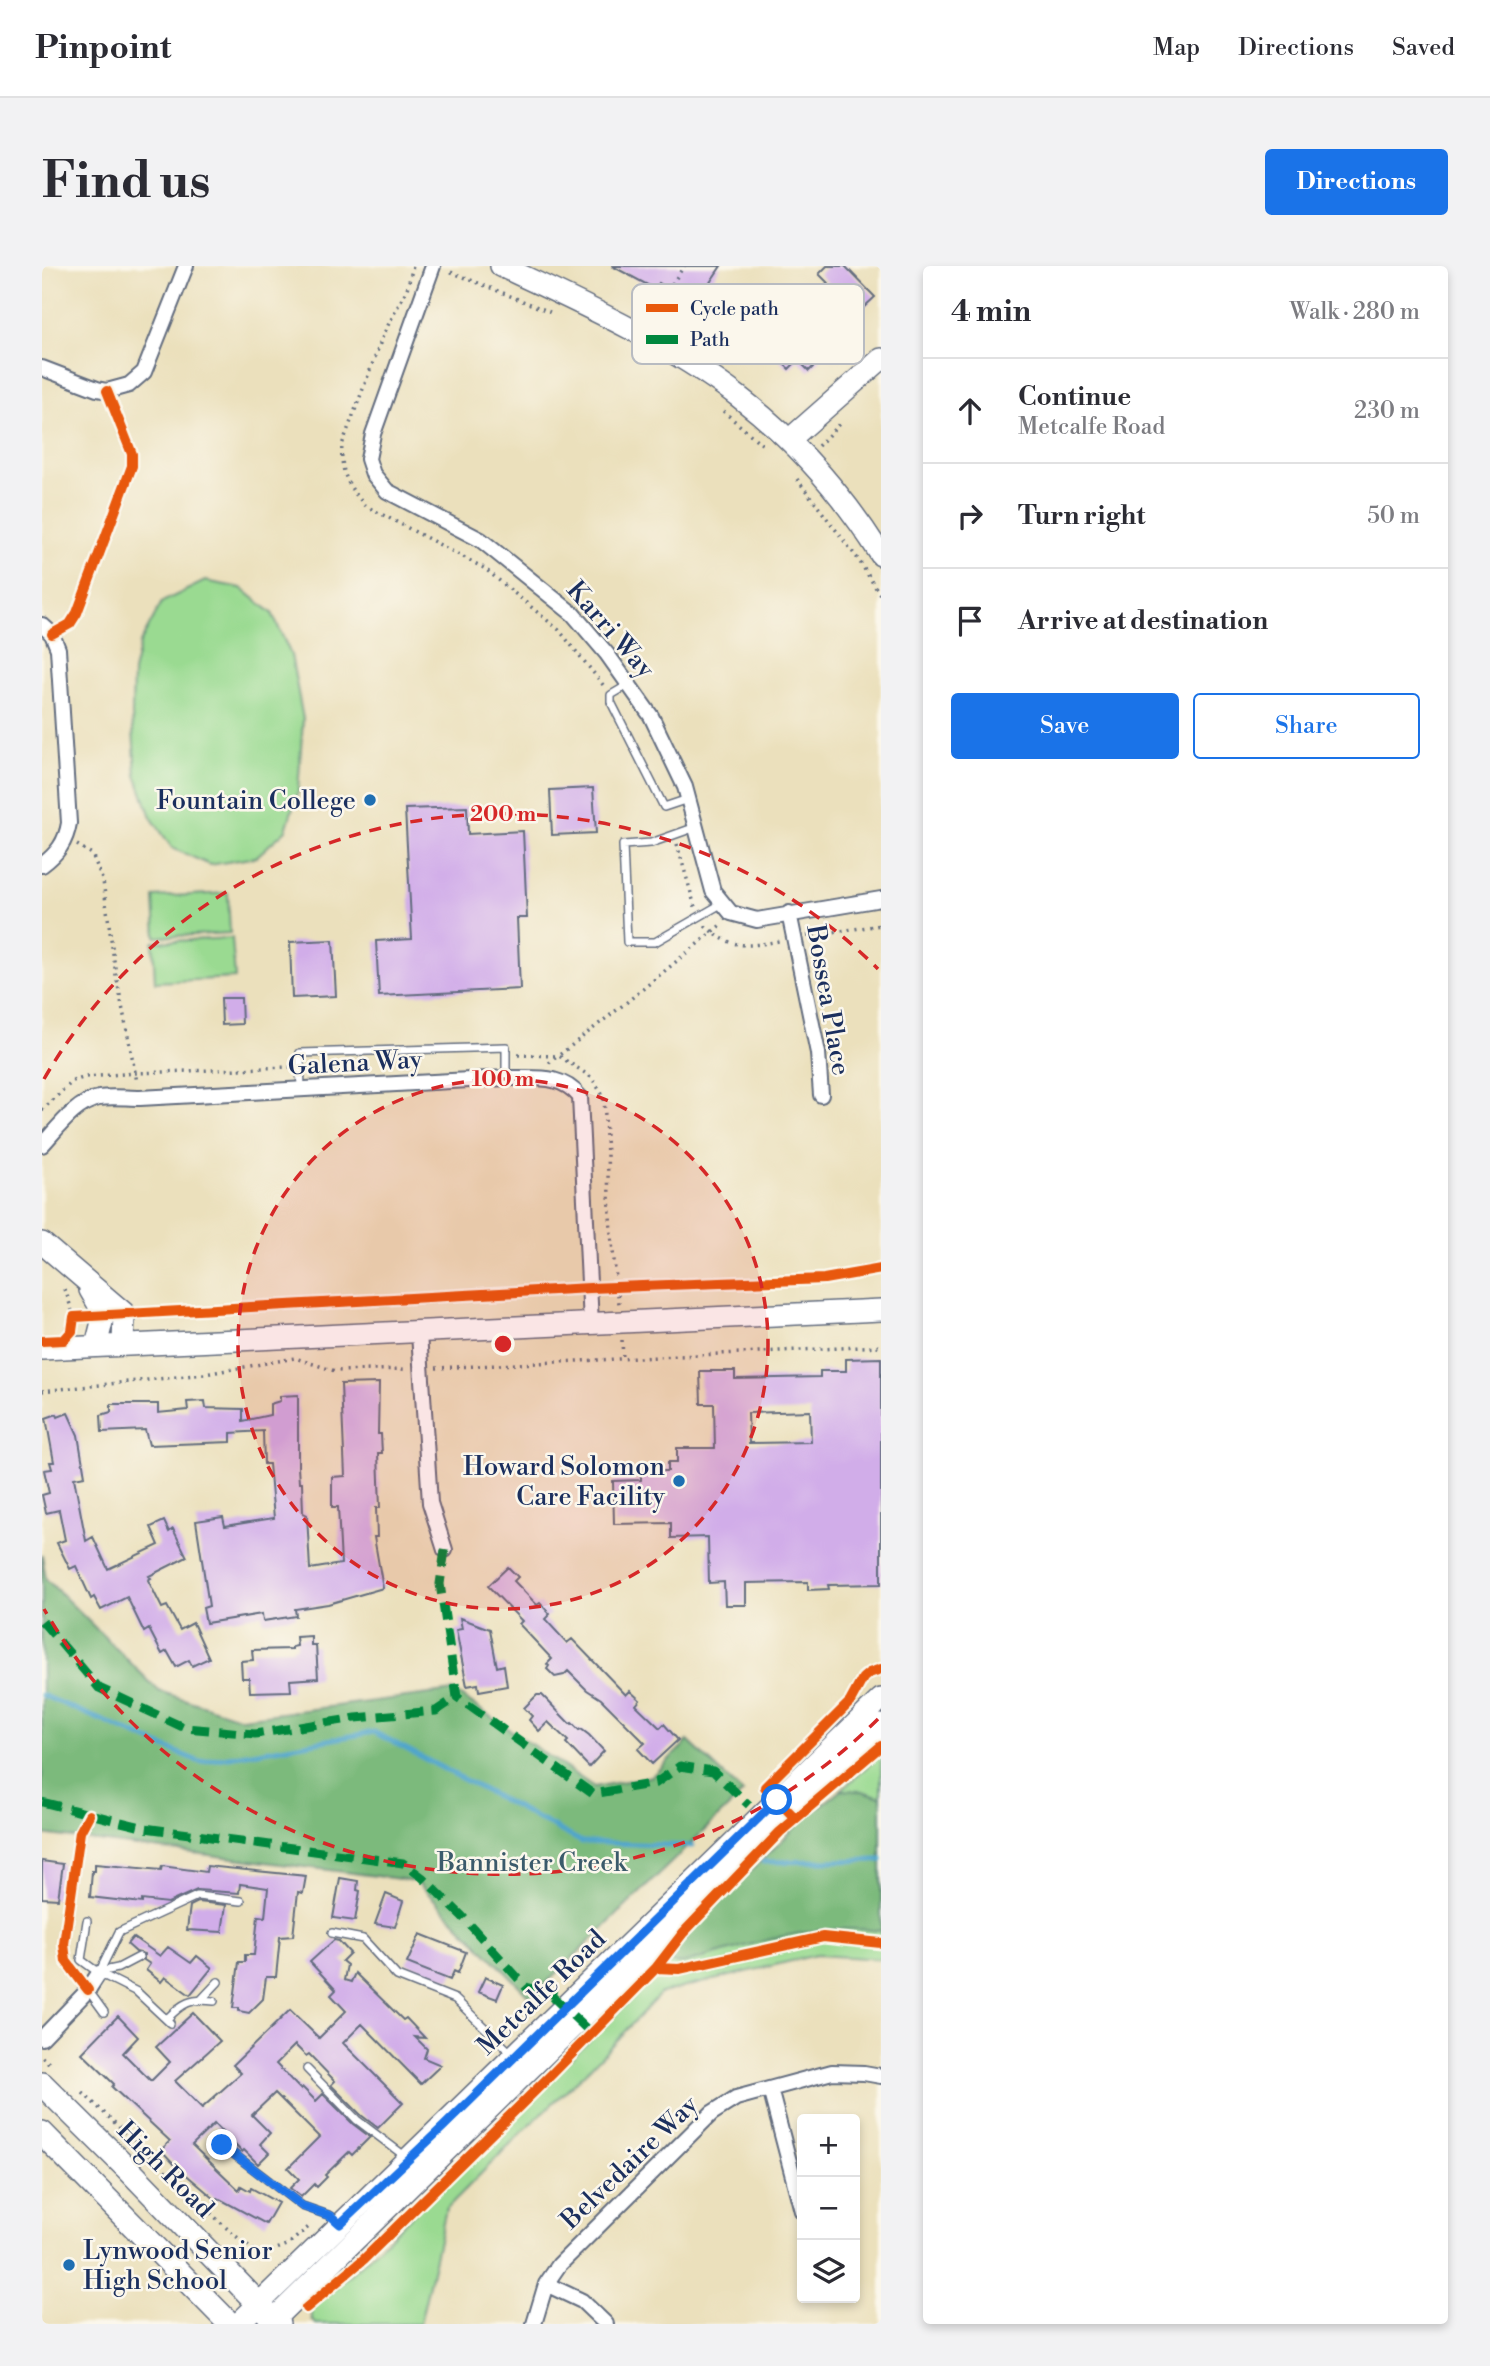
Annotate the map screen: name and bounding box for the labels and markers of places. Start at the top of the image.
place label: Fountain College [156,785,356,817]
marker: Fountain College [362,792,378,808]
centre of rings [491,1332,515,1356]
place label: Howard Solomon Care Facility [463,1451,665,1513]
marker: Howard Solomon Care Facility [671,1473,687,1489]
place label: Lynwood Senior High School [83,2235,273,2297]
marker: Lynwood Senior High School [61,2257,77,2273]

